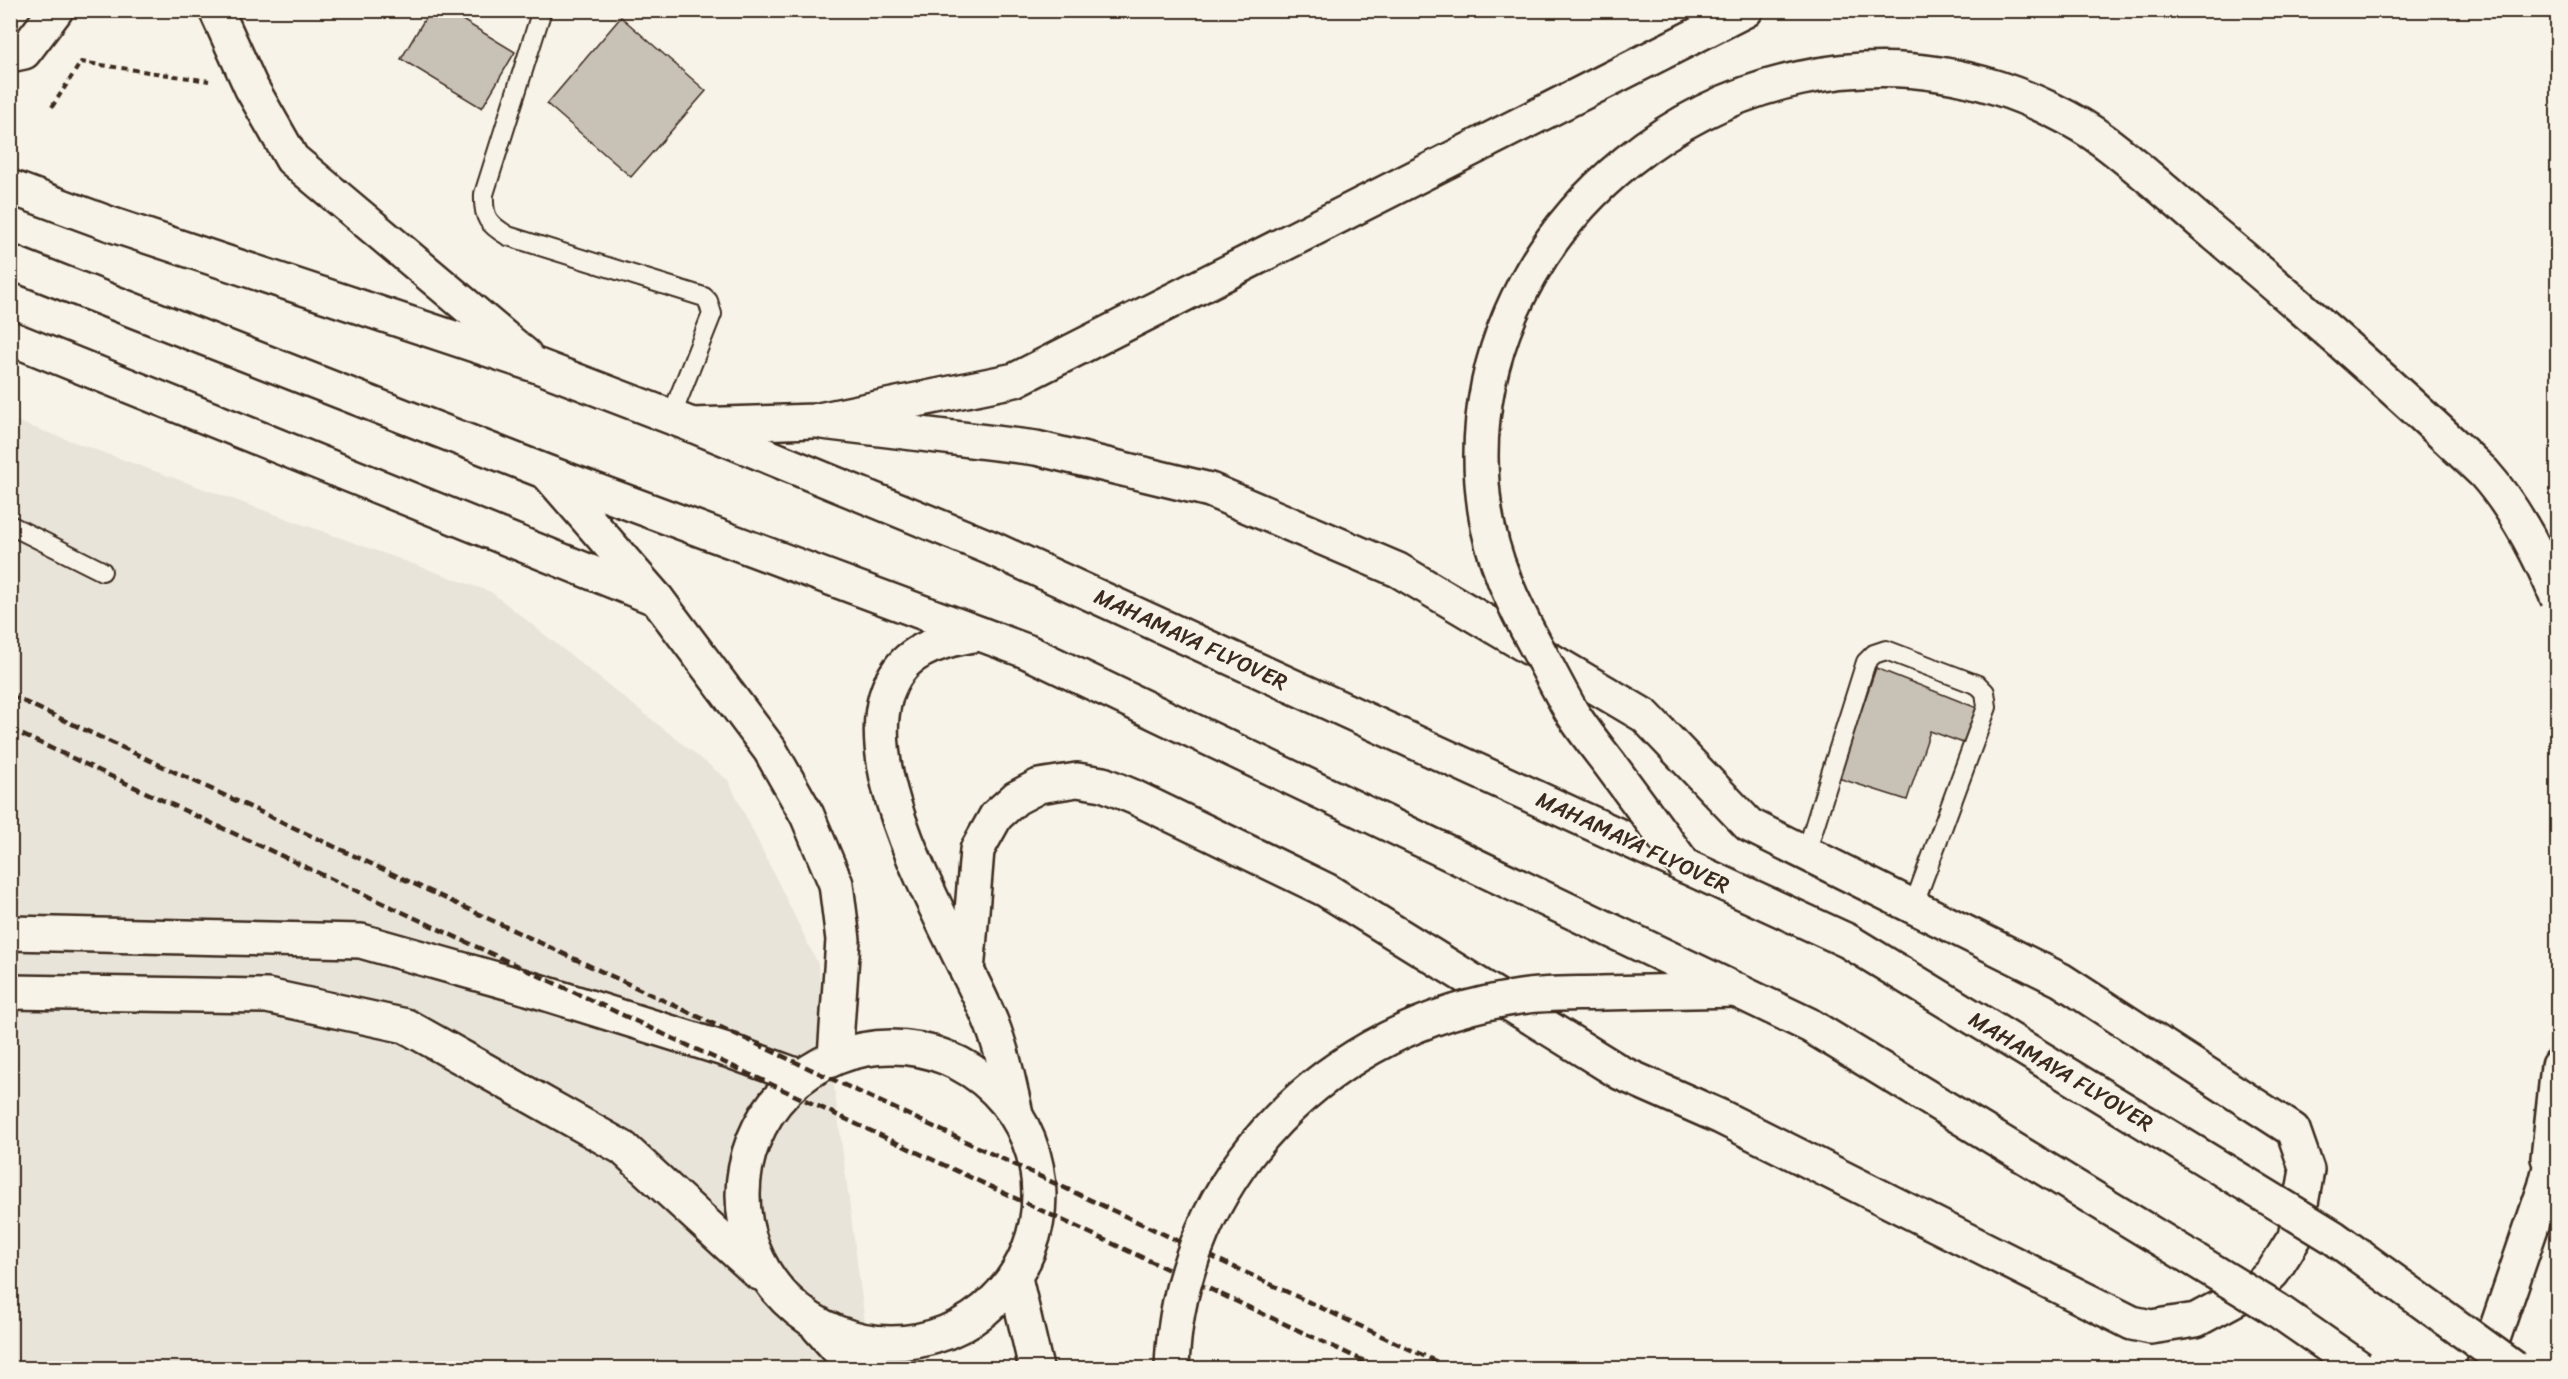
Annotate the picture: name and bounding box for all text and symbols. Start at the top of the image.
street label: MAHAMAYA FLYOVER [1088,577,1294,701]
street label: MAHAMAYA FLYOVER [1530,780,1736,904]
street label: MAHAMAYA FLYOVER [1961,1000,2161,1142]

